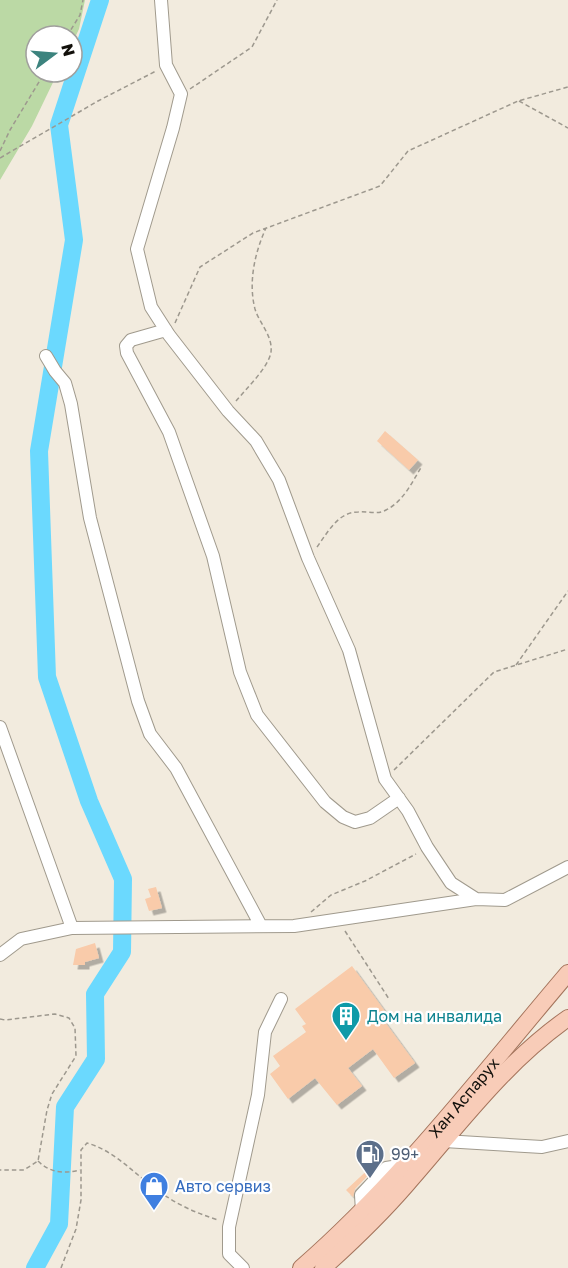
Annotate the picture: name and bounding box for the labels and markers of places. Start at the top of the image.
building icon: Дом на инвалида [330,1000,362,1042]
place label: Дом на инвалида [367,1006,502,1026]
fuel station icon: 99+ [354,1138,386,1180]
place label: 99+ [391,1144,419,1164]
shop icon: Авто сервиз [138,1170,170,1212]
place label: Авто сервиз [175,1176,271,1196]

